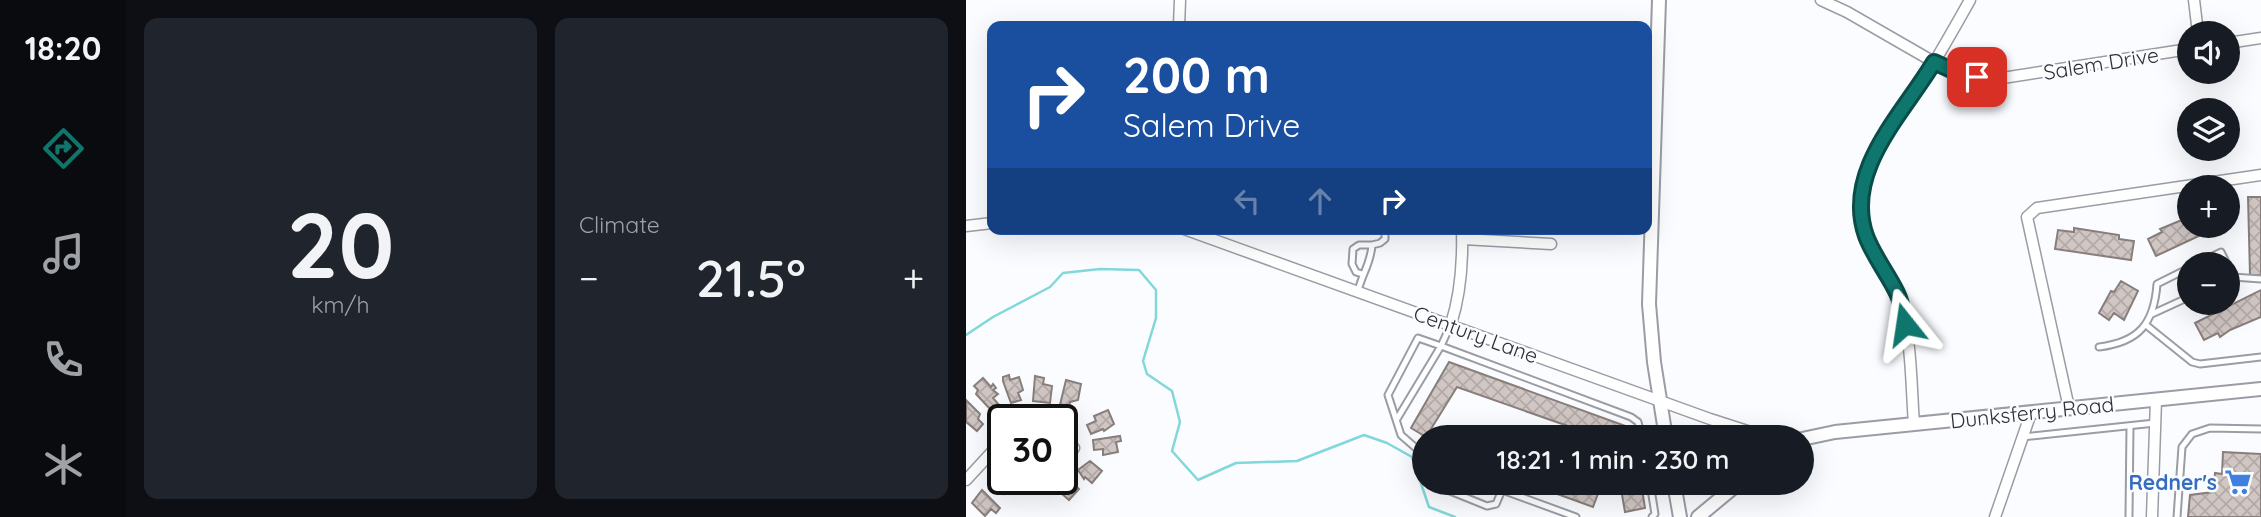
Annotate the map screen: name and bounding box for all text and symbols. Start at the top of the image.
map controls [2177,21,2240,315]
button: sound [2177,21,2240,84]
text: 18:20 [25,28,101,68]
street label: Salem Drive [2041,41,2161,85]
text: 200 m [1123,44,1270,105]
pin [1947,47,2007,107]
icon: right [1008,49,1099,140]
icon: arrive [1958,58,1996,96]
button: layers [2177,98,2240,161]
text: Salem Drive [1123,105,1300,145]
icon: directions [39,124,88,173]
button: + [2177,175,2240,238]
icon: left [1228,182,1266,220]
icon: ahead [1301,182,1339,220]
icon: right [1374,182,1412,220]
text: 20 [287,187,394,301]
text: Climate [579,210,660,239]
icon: music [39,229,88,278]
text: 21.5° [696,245,806,310]
button: − [2177,252,2240,315]
text: − [579,254,599,302]
text: + [903,254,924,302]
position arrow [1868,287,1942,361]
text: km/h [311,290,370,319]
street label: Century Lane [1410,299,1542,369]
icon: phone [39,335,88,384]
street label: Dunksferry Road [1949,390,2115,434]
speed limit sign: 30 [987,404,1078,495]
icon: climate [39,440,88,489]
text: 18:21 · 1 min · 230 m [1497,443,1729,476]
supermarket icon: Redner's [2223,467,2253,497]
place label: Redner's [2129,469,2217,495]

